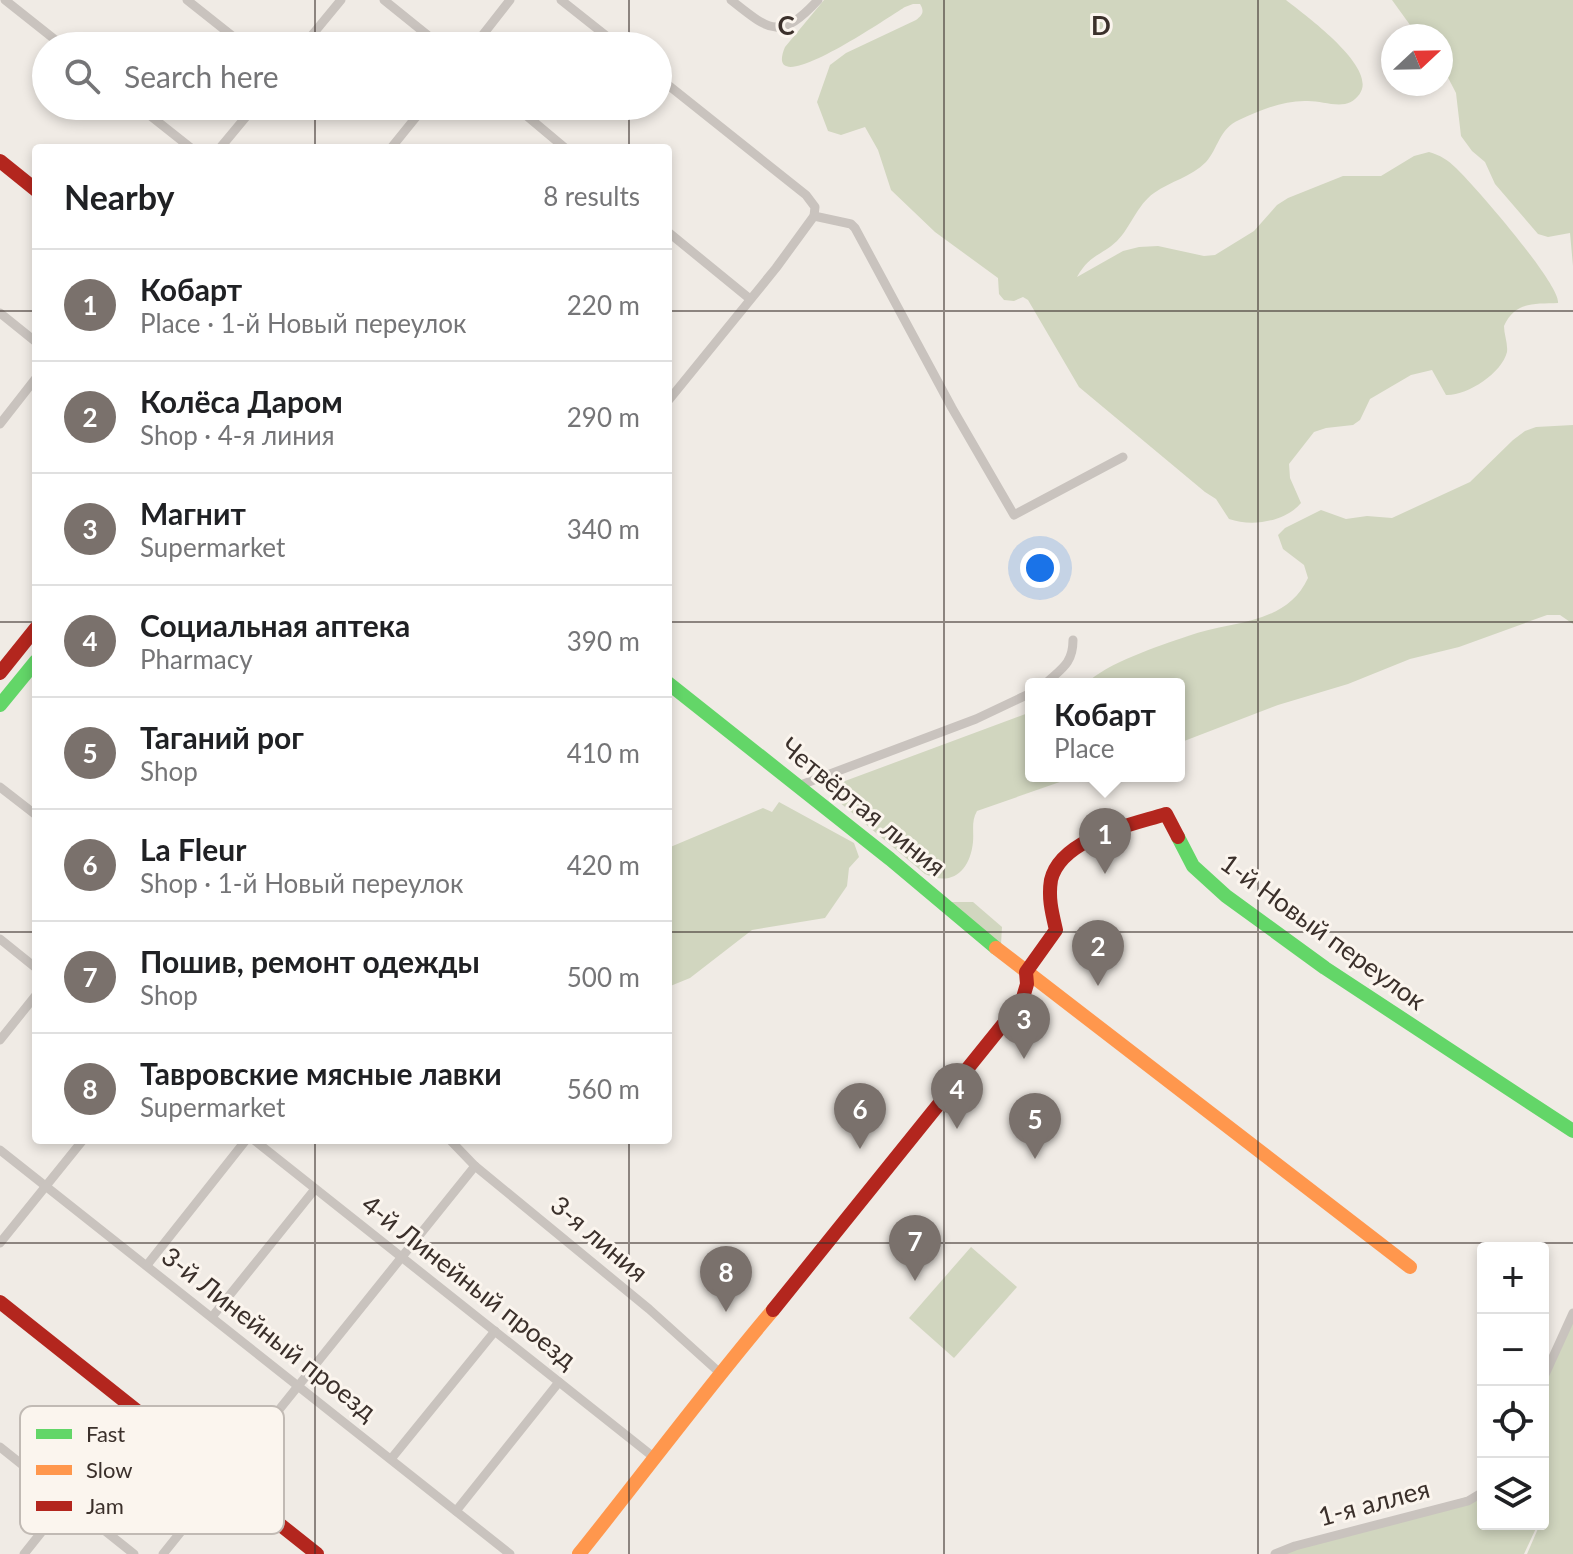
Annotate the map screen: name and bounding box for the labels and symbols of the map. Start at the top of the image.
text: C [777,9,795,41]
text: D [1091,9,1111,41]
north arrow [1381,24,1453,96]
your location [1020,548,1060,588]
street label: Четвёртая линия [775,730,952,882]
pin: 1 [1079,808,1131,874]
street label: 1-й Новый переулок [1215,846,1433,1017]
pin: 2 [1072,920,1124,986]
pin: 3 [998,993,1050,1059]
pin: 4 [931,1063,983,1129]
pin: 6 [834,1083,886,1149]
pin: 5 [1009,1093,1061,1159]
street label: 4-й Линейный проезд [356,1187,583,1375]
street label: 3-я линия [545,1188,655,1288]
pin: 7 [889,1215,941,1281]
street label: 3-й Линейный проезд [156,1239,383,1427]
pin: 8 [700,1246,752,1312]
legend [20,1406,284,1534]
text: Fast [86,1420,125,1447]
text: Slow [86,1456,133,1483]
street label: 1-я аллея [1314,1472,1433,1532]
text: Jam [86,1492,124,1519]

